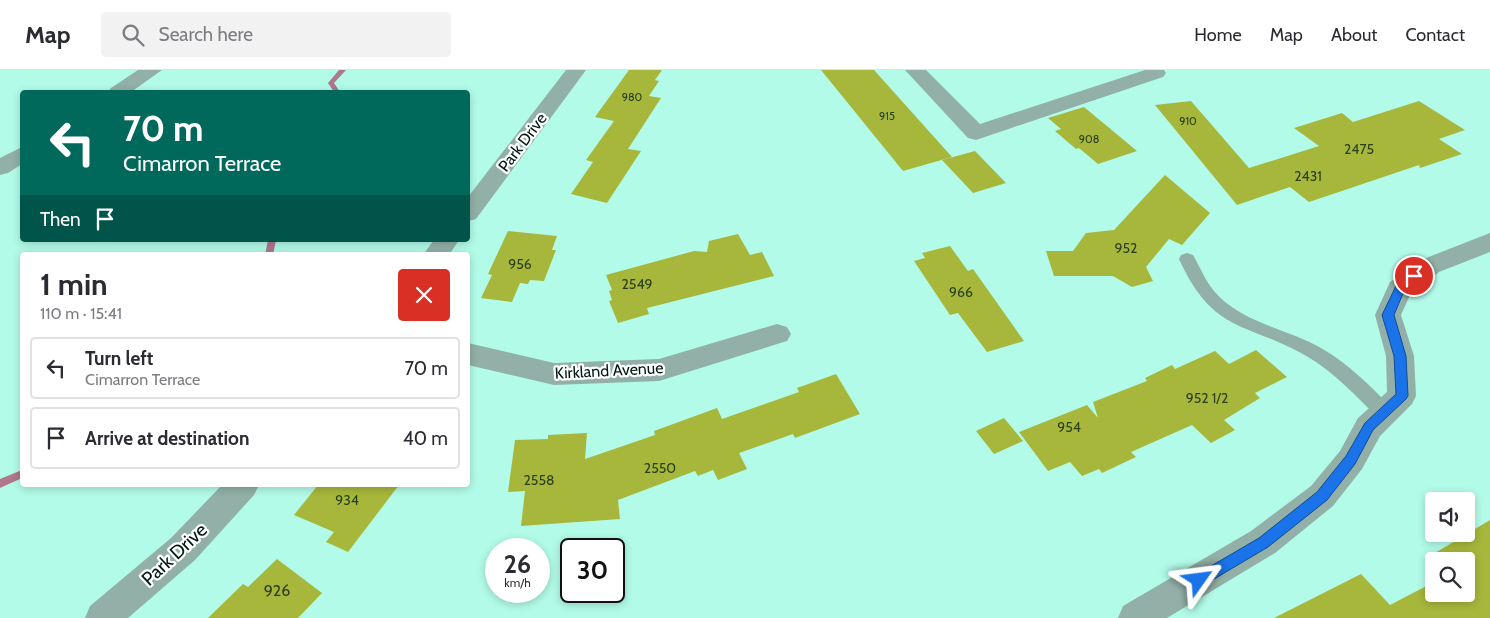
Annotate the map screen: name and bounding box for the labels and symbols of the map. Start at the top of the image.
house number: 980 [622,90,643,104]
street label: Park Drive [494,109,551,175]
house number: 915 [879,109,895,123]
house number: 910 [1179,114,1197,128]
house number: 908 [1079,132,1099,146]
house number: 2475 [1344,140,1374,158]
house number: 2431 [1294,167,1322,185]
house number: 952 [1115,239,1137,257]
house number: 956 [508,255,532,273]
pin [1393,255,1435,297]
house number: 2549 [622,275,653,293]
house number: 966 [949,283,973,301]
street label: Kirkland Avenue [554,358,664,383]
house number: 952 1/2 [1186,389,1228,407]
house number: 954 [1057,418,1081,436]
house number: 2550 [644,459,676,477]
house number: 2558 [524,471,554,489]
house number: 934 [335,491,359,509]
street label: Park Drive [137,518,212,590]
speed limit sign: 30 [560,538,625,603]
position arrow [1172,553,1224,605]
house number: 926 [264,581,290,600]

